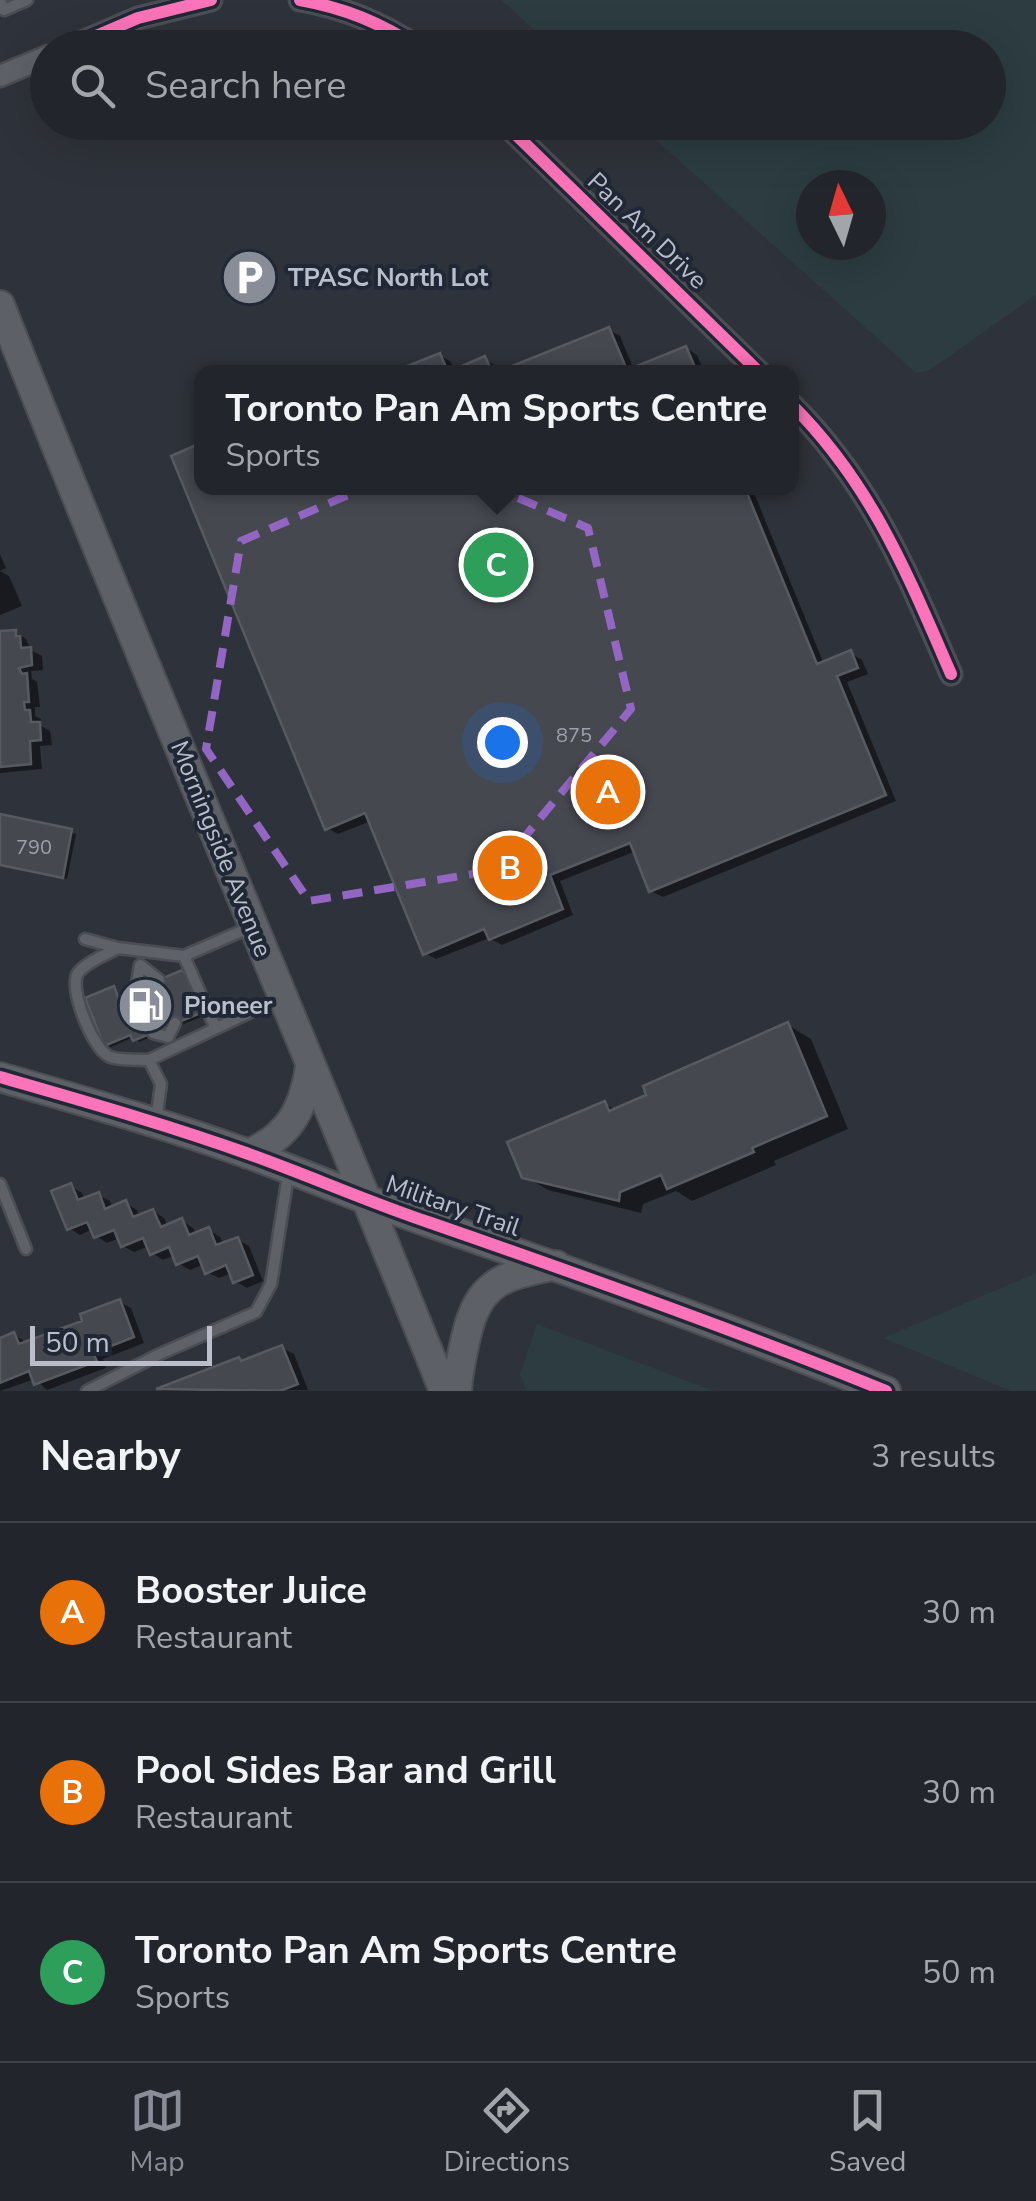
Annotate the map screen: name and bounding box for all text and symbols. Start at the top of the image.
search box [30,30,1006,140]
icon: search [65,58,120,113]
text: Search here [145,60,346,111]
street label: Pan Am Drive [580,165,714,297]
north arrow [796,170,886,260]
parking icon: TPASC North Lot [219,248,279,308]
place label: TPASC North Lot [288,261,489,295]
popup [194,365,799,495]
text: Toronto Pan Am Sports Centre [226,383,767,434]
text: Sports [226,434,321,477]
pin: C [464,528,528,602]
your location [477,717,528,768]
house number: 875 [556,722,592,749]
street label: Morningside Avenue [162,736,280,962]
pin: A [576,754,640,830]
pin: B [478,830,542,906]
house number: 790 [16,834,52,861]
fuel station icon: Pioneer [115,976,175,1036]
place label: Pioneer [184,989,273,1023]
street label: Military Trail [381,1167,525,1245]
scale bar [30,1321,212,1366]
text: 50 m [45,1324,110,1362]
text: Nearby [40,1428,181,1485]
text: 3 results [871,1435,996,1478]
text: Booster Juice [135,1565,367,1616]
text: A [61,1591,84,1634]
text: 30 m [922,1591,996,1634]
text: Restaurant [135,1616,292,1659]
text: Pool Sides Bar and Grill [135,1745,556,1796]
text: B [61,1771,84,1814]
text: 30 m [922,1771,996,1814]
text: Restaurant [135,1796,292,1839]
text: Toronto Pan Am Sports Centre [135,1925,677,1976]
text: C [62,1951,83,1994]
text: 50 m [922,1951,996,1994]
text: Sports [135,1976,230,2019]
tab: Map [130,2083,185,2181]
tab: Directions [444,2083,570,2181]
tab: Saved [829,2083,906,2181]

